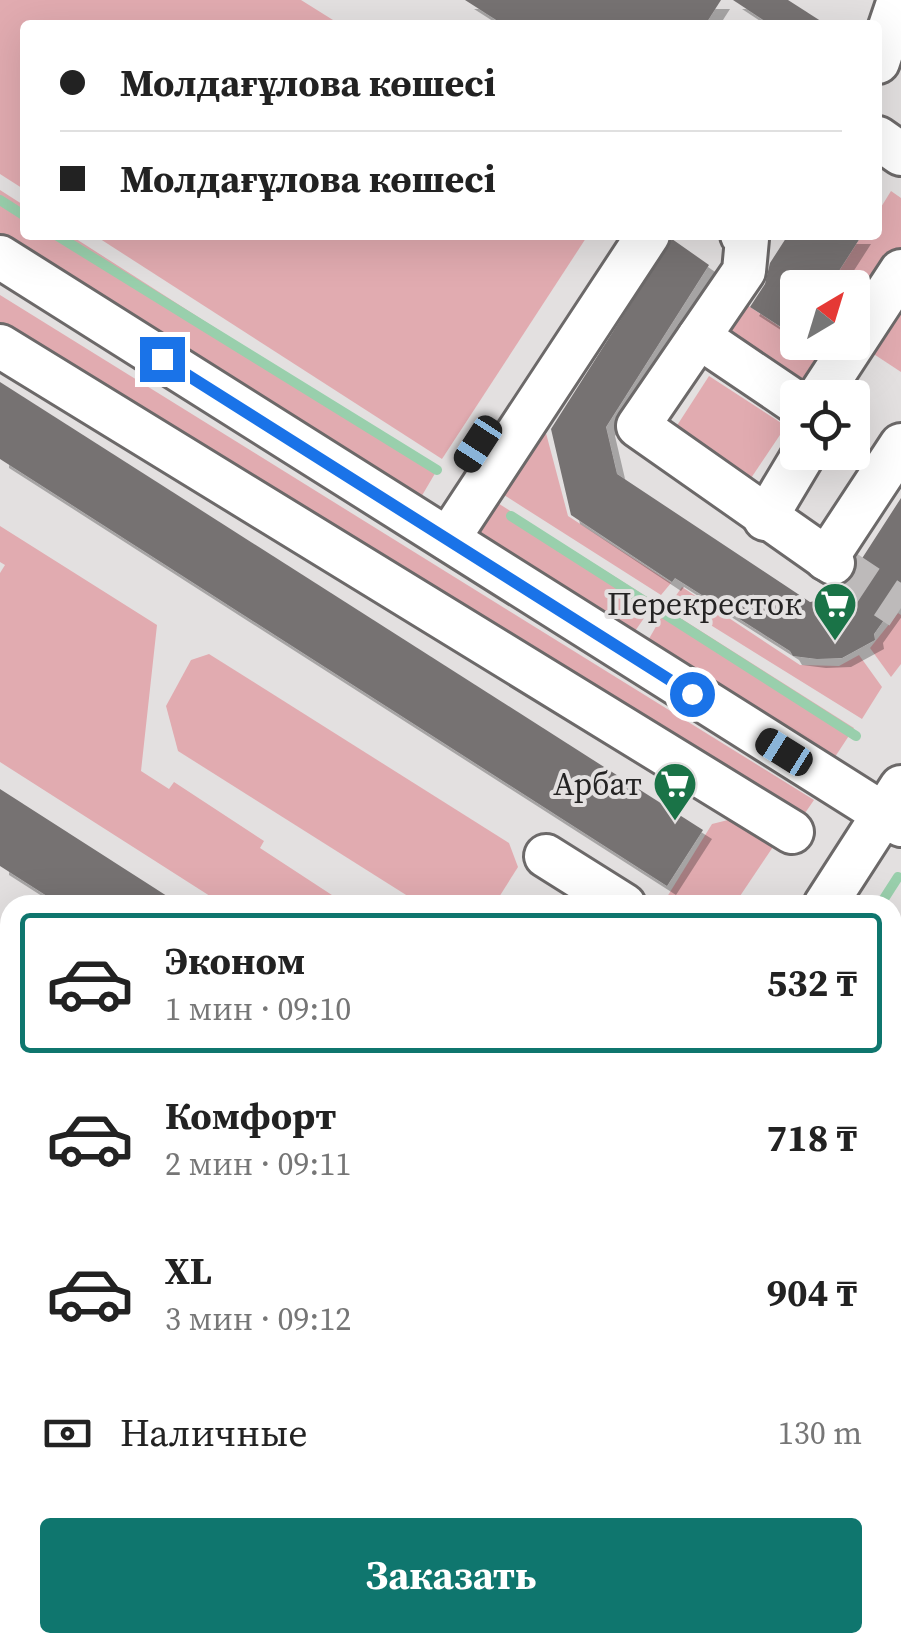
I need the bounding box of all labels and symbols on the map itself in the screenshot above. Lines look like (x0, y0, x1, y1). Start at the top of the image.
north arrow (780, 270, 870, 360)
route end (140, 337, 185, 382)
car (449, 411, 507, 477)
supermarket icon: Перекресток (812, 581, 858, 642)
place label: Перекресток (607, 582, 802, 626)
route start (670, 672, 715, 717)
car (751, 723, 817, 781)
supermarket icon: Арбат (652, 761, 698, 822)
place label: Арбат (553, 762, 642, 806)

